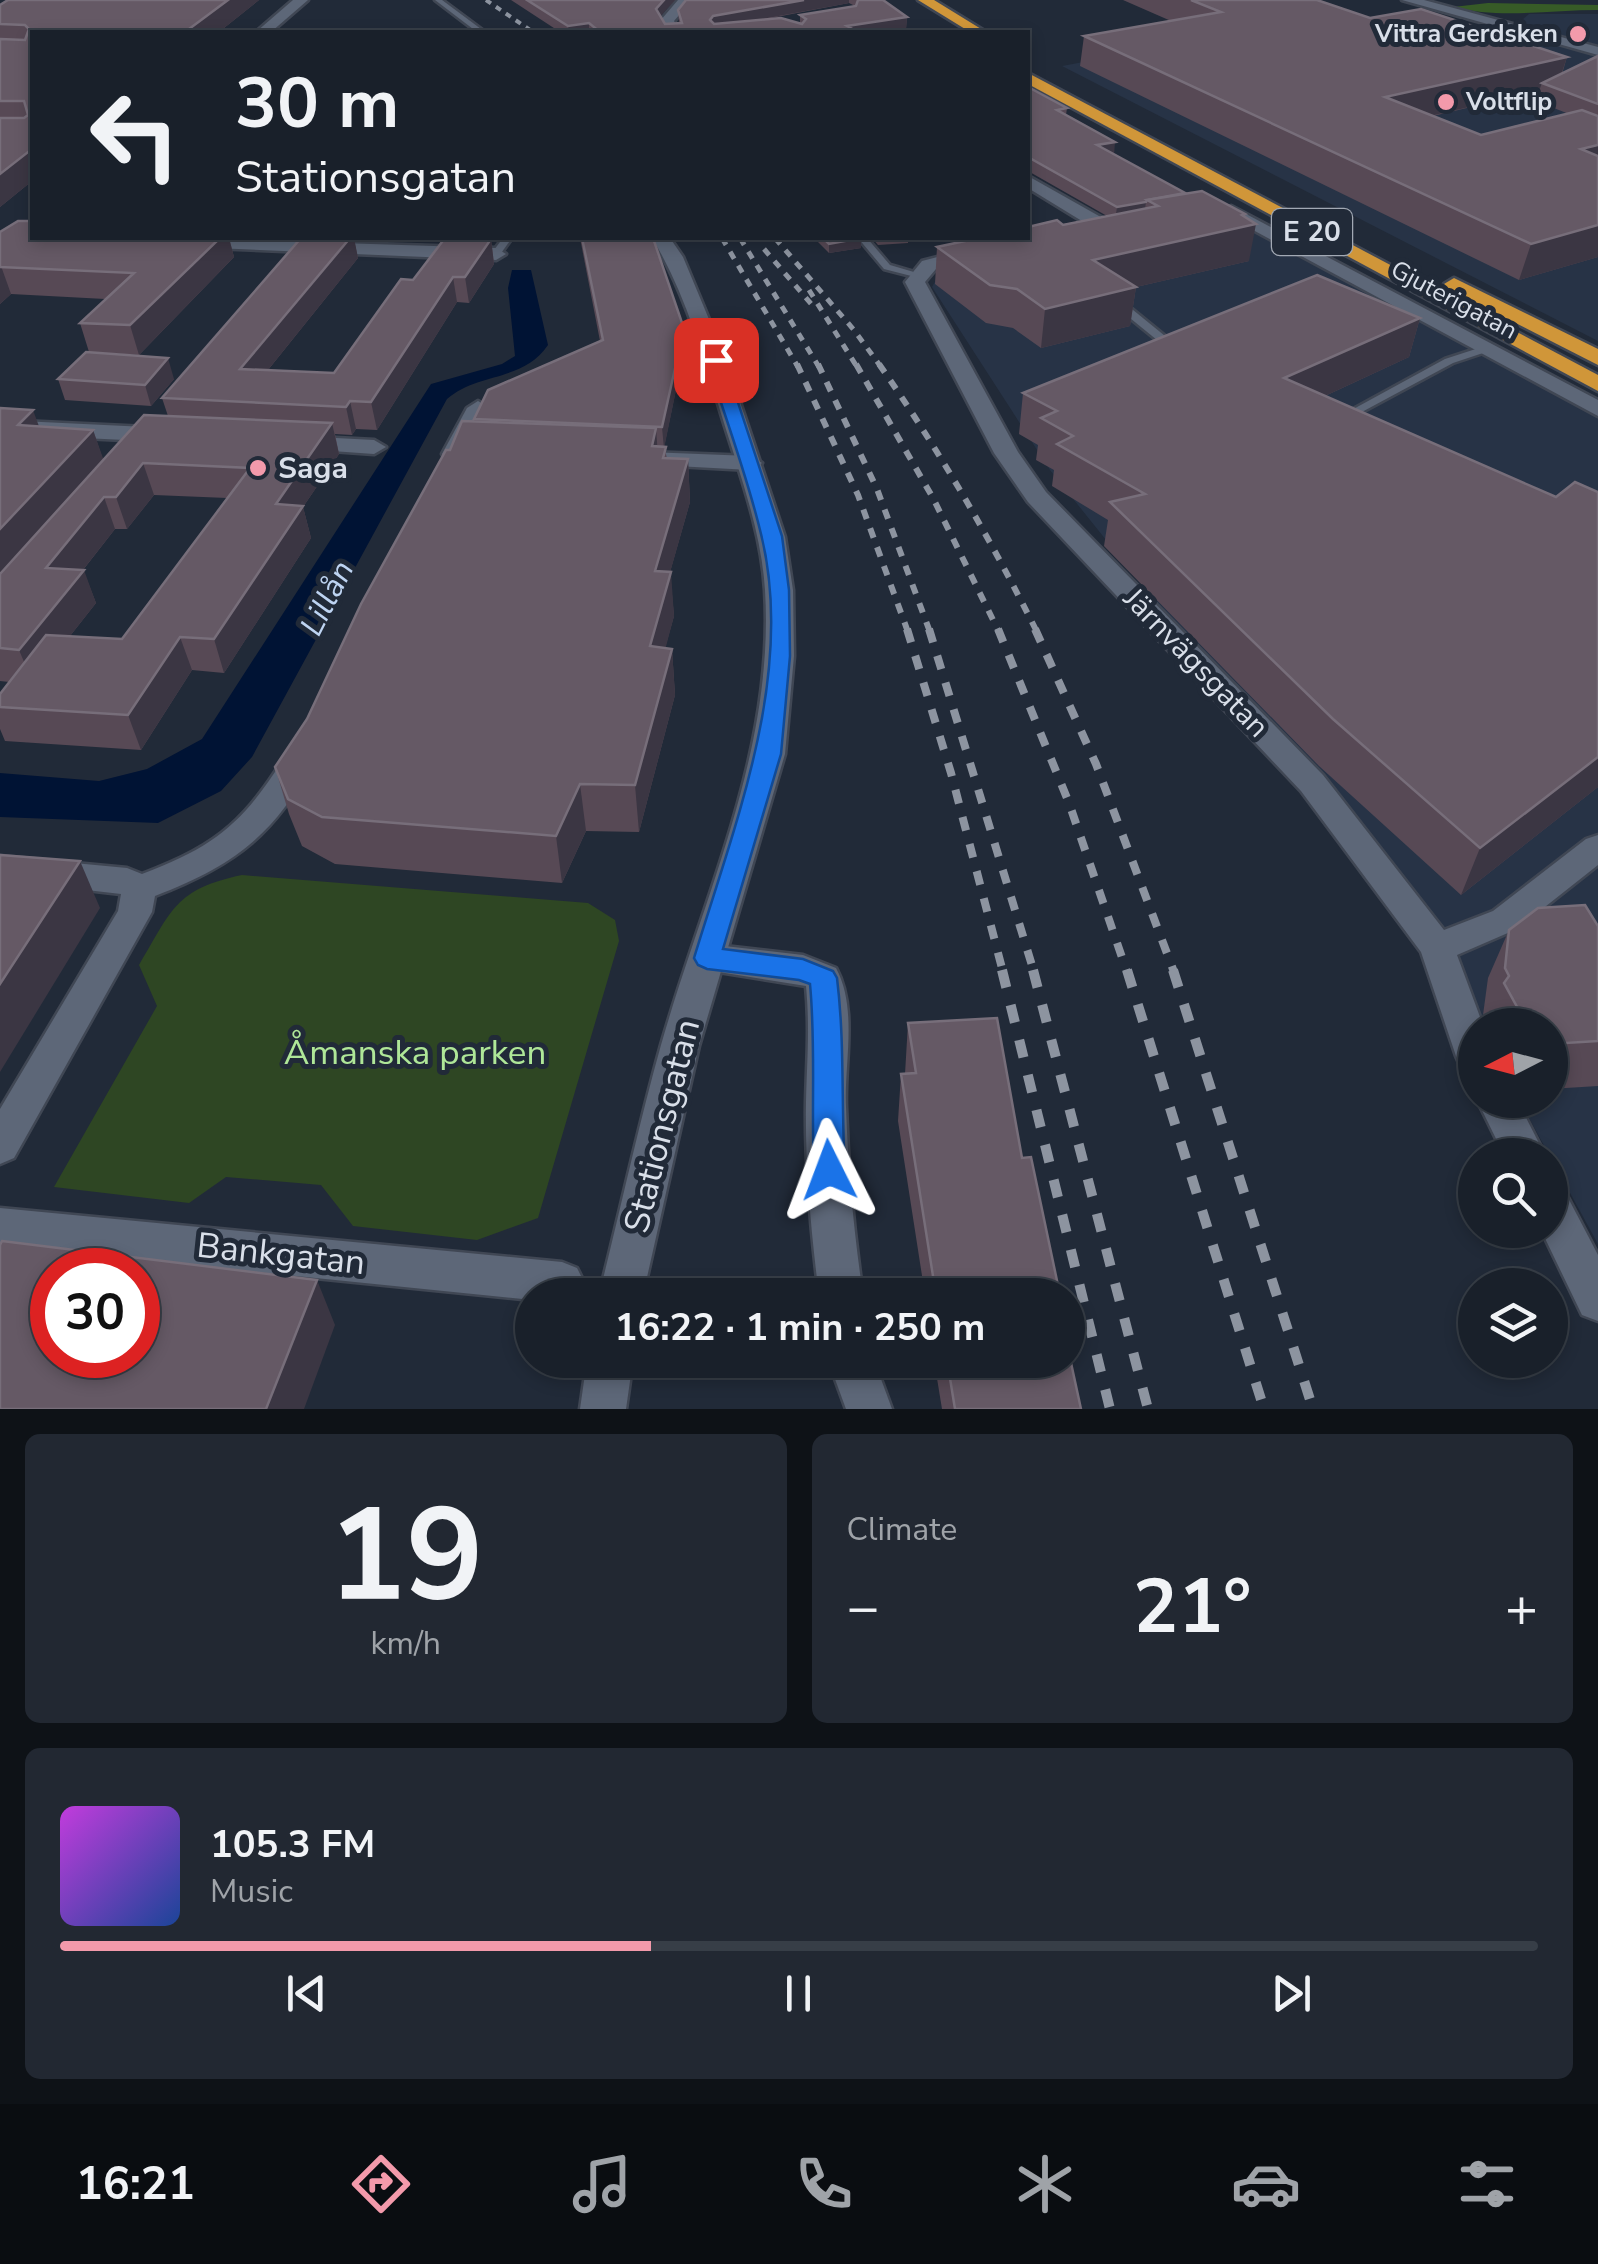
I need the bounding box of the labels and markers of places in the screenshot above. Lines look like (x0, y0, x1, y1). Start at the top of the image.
place label: Vittra Gerdsken (1374, 17, 1558, 51)
marker: Vittra Gerdsken (1567, 23, 1589, 45)
place label: Voltflip (1465, 85, 1552, 119)
marker: Voltflip (1435, 91, 1457, 113)
pin (674, 318, 759, 403)
place label: Saga (278, 448, 348, 489)
marker: Saga (247, 457, 269, 479)

